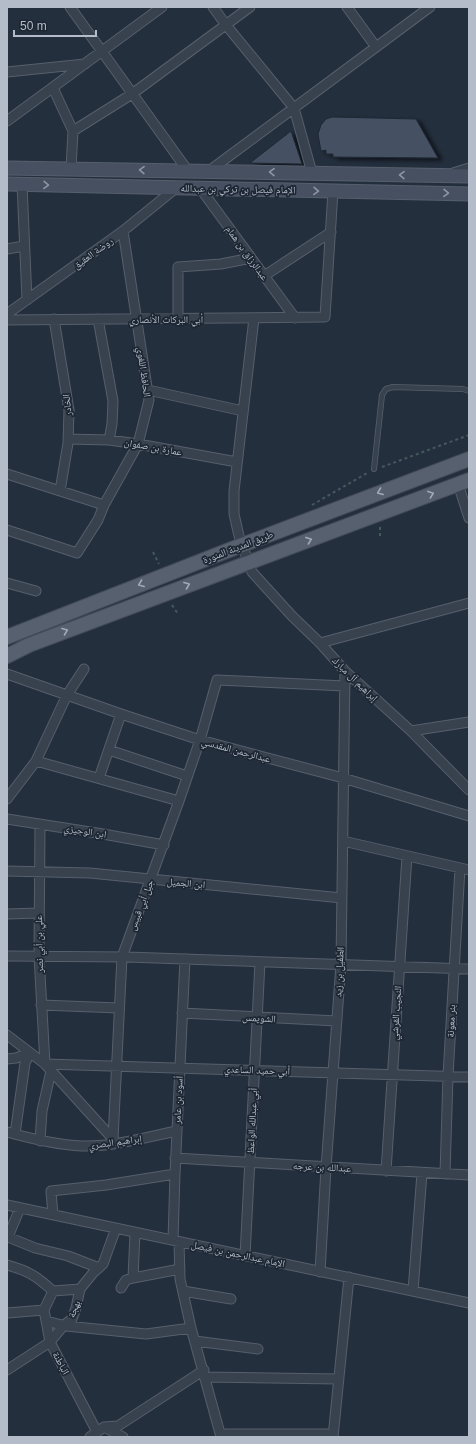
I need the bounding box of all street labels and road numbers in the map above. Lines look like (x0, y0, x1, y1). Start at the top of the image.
street label: الإمام فيصل بن تركي بن عبدالله (180, 182, 295, 198)
street label: عبدالرزاق بن همام (222, 224, 270, 284)
street label: روضة العقيق (71, 235, 116, 272)
street label: أبي البركات الأنصاري (129, 313, 203, 327)
street label: الحافظ اللغوي (133, 346, 153, 398)
street label: الخادر (60, 394, 74, 417)
street label: عمارة بن صفوان (123, 437, 183, 458)
street label: طريق المدينة المنورة (201, 528, 275, 566)
street label: إبراهيم آل مبارك (329, 655, 380, 705)
street label: عبدالرحمن المقدسي (200, 735, 272, 767)
street label: ابن الوجيزي (62, 822, 107, 842)
street label: ابن الجميل (166, 876, 206, 891)
street label: جبل أبي قبيس (125, 877, 158, 933)
street label: علي بن أبي نصر (32, 915, 48, 974)
street label: الطفيل بن زيد (332, 947, 347, 997)
street label: النجيب القرشي (389, 985, 406, 1041)
street label: بئر معونة (445, 1004, 458, 1038)
street label: الشويمس (242, 1012, 276, 1025)
street label: أبي حميد الساعدي (224, 1063, 290, 1079)
street label: أسود بن عامر (170, 1076, 186, 1125)
street label: أبي عبدالله الواعظ (244, 1088, 262, 1154)
street label: إبراهيم البصري (88, 1133, 143, 1154)
street label: عبدالله بن عرجه (293, 1160, 351, 1175)
street label: الإمام عبدالرحمن بن فيصل (190, 1239, 286, 1271)
street label: بهجة (66, 1298, 83, 1319)
street label: الباطنة (50, 1350, 71, 1376)

